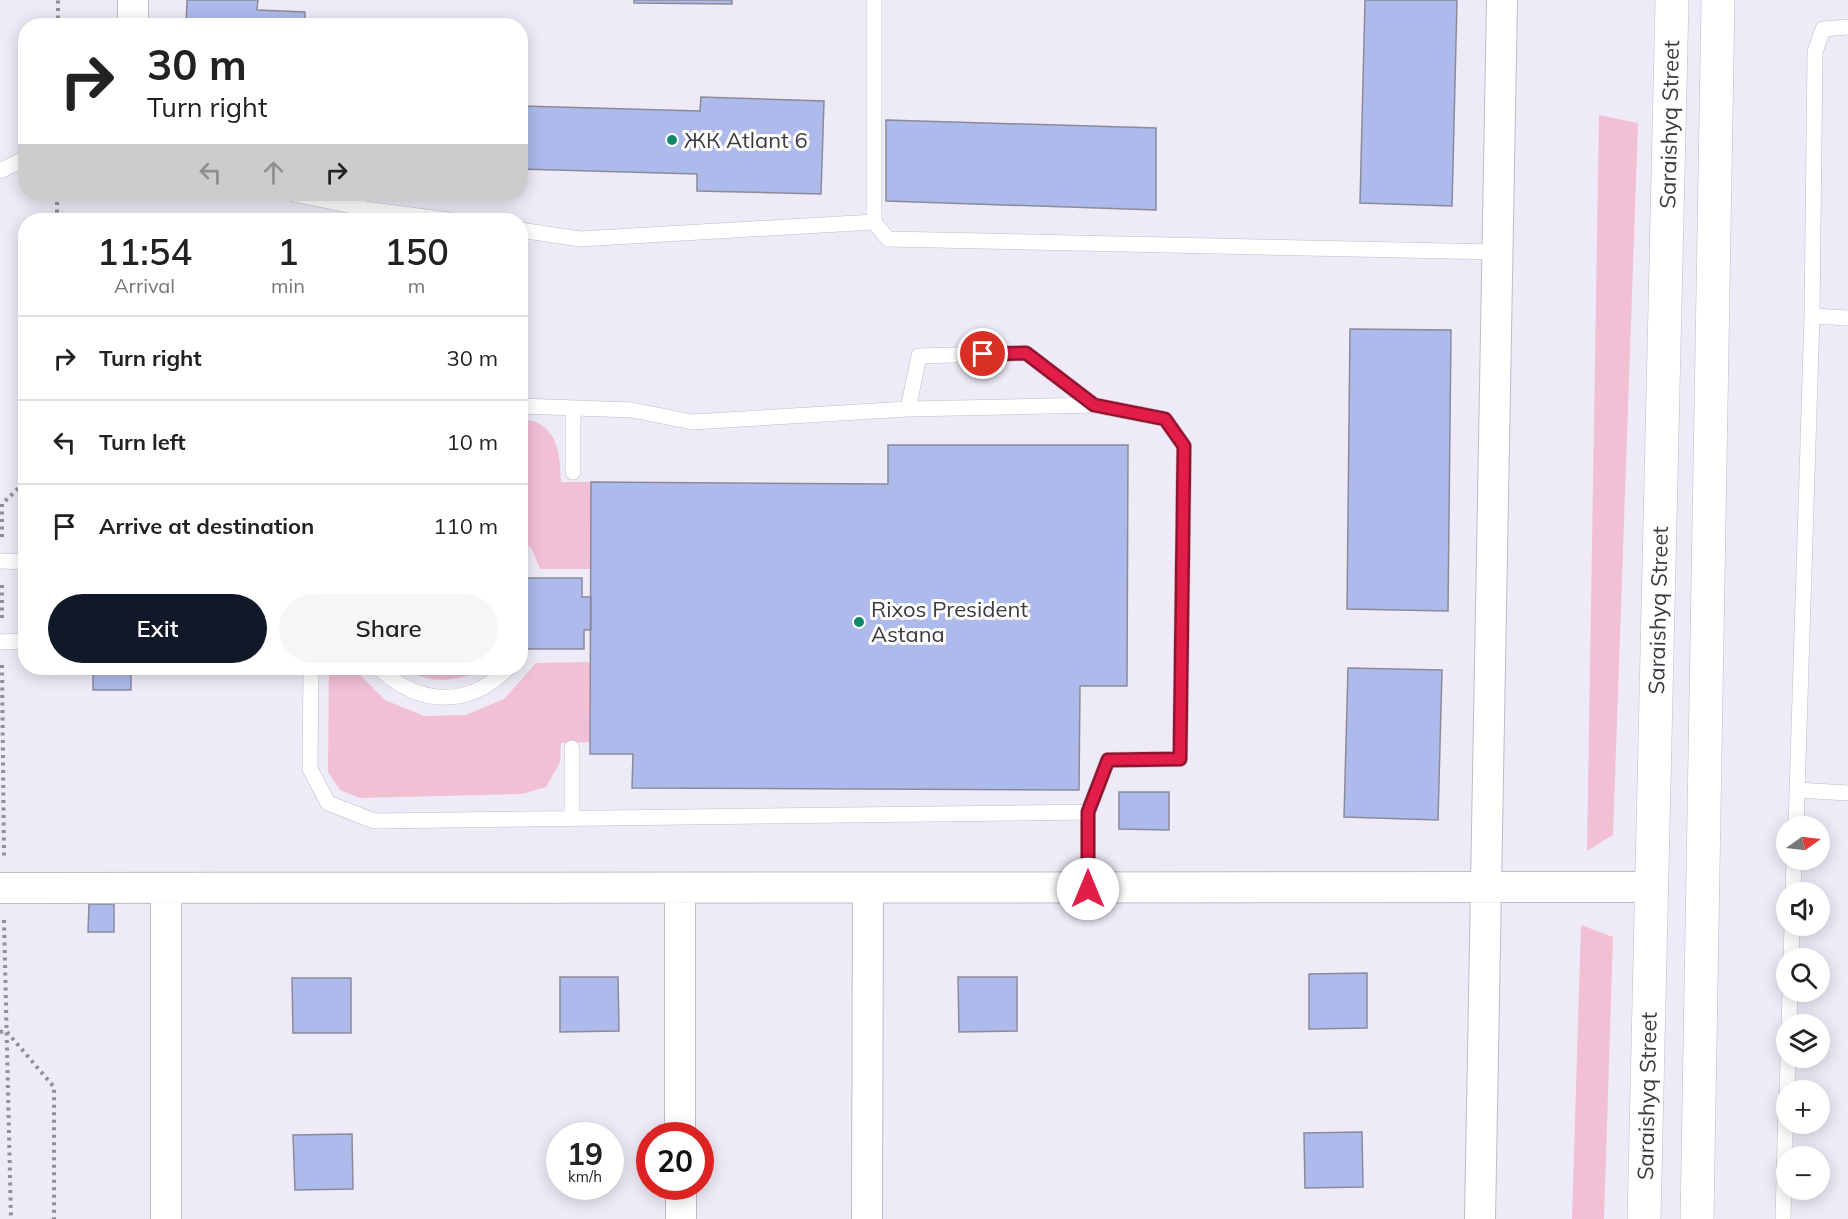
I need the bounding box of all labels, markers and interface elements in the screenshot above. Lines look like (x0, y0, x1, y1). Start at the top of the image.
text: 30 m (147, 38, 247, 91)
street label: Saraishyq Street (1653, 40, 1685, 209)
icon: right (48, 42, 126, 120)
text: Turn right (147, 90, 267, 124)
place label: ЖК Atlant 6 (684, 126, 808, 154)
marker: ЖК Atlant 6 (665, 133, 679, 147)
icon: left (194, 156, 227, 189)
icon: ahead (257, 156, 290, 189)
icon: right (320, 156, 353, 189)
text: 11:54 (97, 229, 192, 274)
text: 1 (277, 229, 299, 274)
text: 150 (384, 229, 449, 274)
text: Arrival (114, 273, 175, 298)
text: min (271, 273, 305, 298)
text: m (408, 273, 425, 298)
pin (957, 328, 1008, 379)
icon: arrive (966, 337, 999, 370)
icon: right (48, 342, 81, 375)
text: Turn right (99, 344, 202, 372)
text: 30 m (447, 344, 498, 372)
icon: left (48, 426, 81, 459)
text: Turn left (99, 428, 186, 456)
text: 10 m (447, 428, 498, 456)
icon: arrive (48, 510, 81, 543)
text: Arrive at destination (99, 512, 314, 540)
text: 110 m (433, 512, 498, 540)
street label: Saraishyq Street (1642, 525, 1674, 695)
button: Exit (48, 594, 267, 663)
button: Share (279, 594, 498, 663)
place label: Rixos President Astana (871, 595, 1028, 648)
marker: Rixos President Astana (852, 615, 866, 629)
north arrow (1776, 816, 1830, 870)
map controls (1776, 816, 1830, 1200)
position arrow (1056, 857, 1120, 921)
button: sound (1776, 882, 1830, 936)
button: search (1776, 948, 1830, 1002)
street label: Saraishyq Street (1631, 1011, 1663, 1181)
button: layers (1776, 1014, 1830, 1068)
button: + (1776, 1080, 1830, 1134)
speed limit sign: 20 (636, 1122, 714, 1200)
text: 19 (567, 1135, 603, 1173)
button: − (1776, 1146, 1830, 1200)
text: km/h (568, 1167, 602, 1186)

